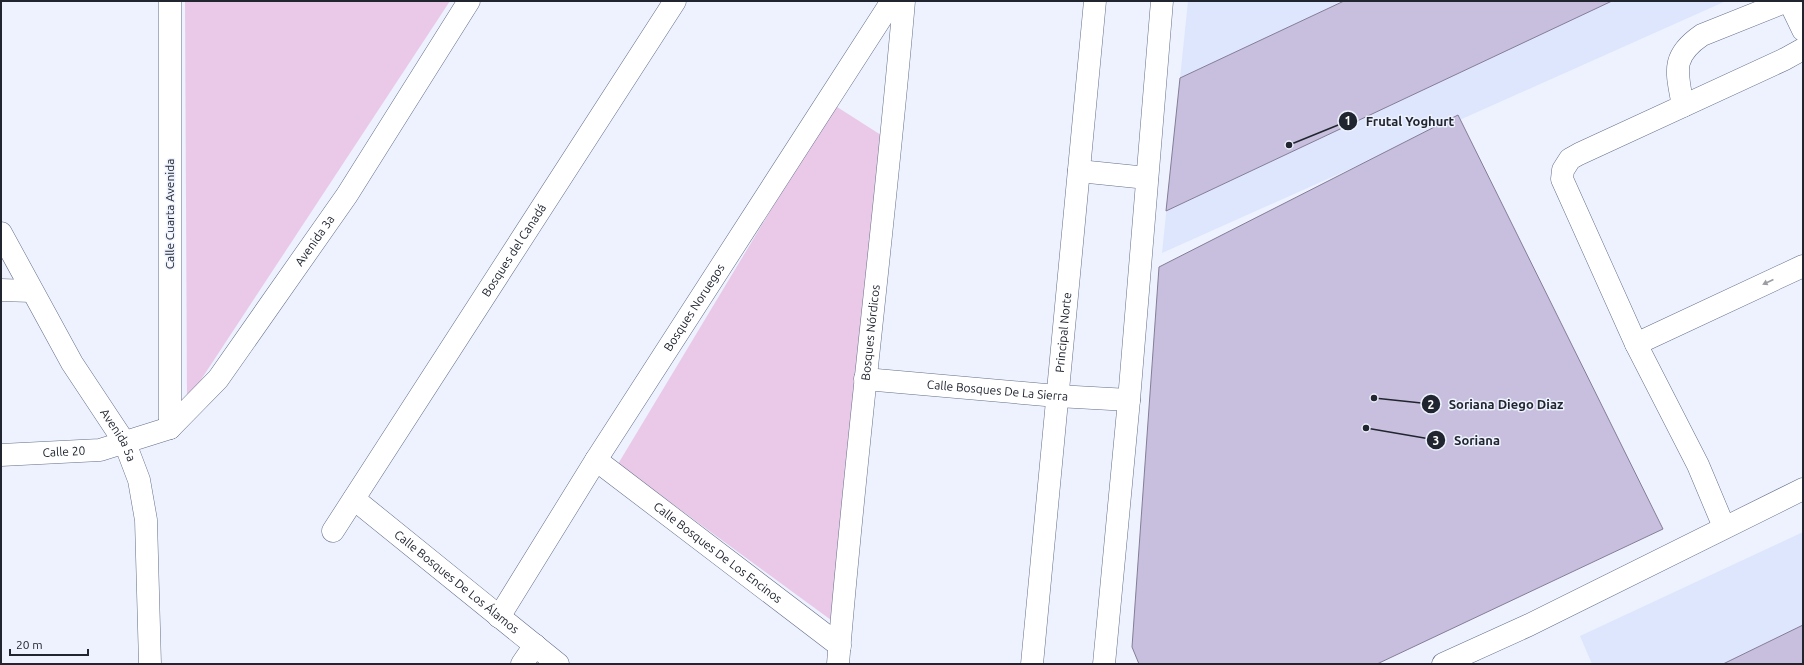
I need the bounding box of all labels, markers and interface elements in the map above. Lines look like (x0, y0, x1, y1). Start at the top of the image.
callout: Frutal Yoghurt (1338, 109, 1463, 134)
text: 1 (1345, 114, 1351, 127)
text: Frutal Yoghurt (1366, 114, 1455, 128)
street label: Calle Cuarta Avenida (163, 159, 176, 269)
street label: Bosques del Canadá (479, 201, 548, 299)
street label: Avenida 3a (292, 213, 337, 268)
street label: Bosques Noruegos (661, 261, 727, 353)
one-way arrow (1762, 279, 1773, 285)
street label: Bosques Nórdicos (859, 284, 882, 381)
street label: Principal Norte (1053, 292, 1073, 373)
street label: Calle Bosques De La Sierra (926, 378, 1068, 403)
callout: Soriana Diego Diaz (1421, 392, 1571, 417)
text: Soriana Diego Diaz (1449, 397, 1563, 411)
text: 2 (1428, 398, 1435, 411)
street label: Avenida 5a (98, 406, 138, 463)
callout: Soriana (1426, 428, 1508, 453)
text: Soriana (1454, 433, 1500, 447)
text: 3 (1433, 434, 1439, 447)
street label: Calle 20 (42, 444, 86, 459)
street label: Calle Bosques De Los Encinos (651, 499, 785, 605)
street label: Calle Bosques De Los Álamos (392, 527, 522, 636)
scale bar (10, 631, 88, 657)
text: 20 m (16, 638, 43, 651)

